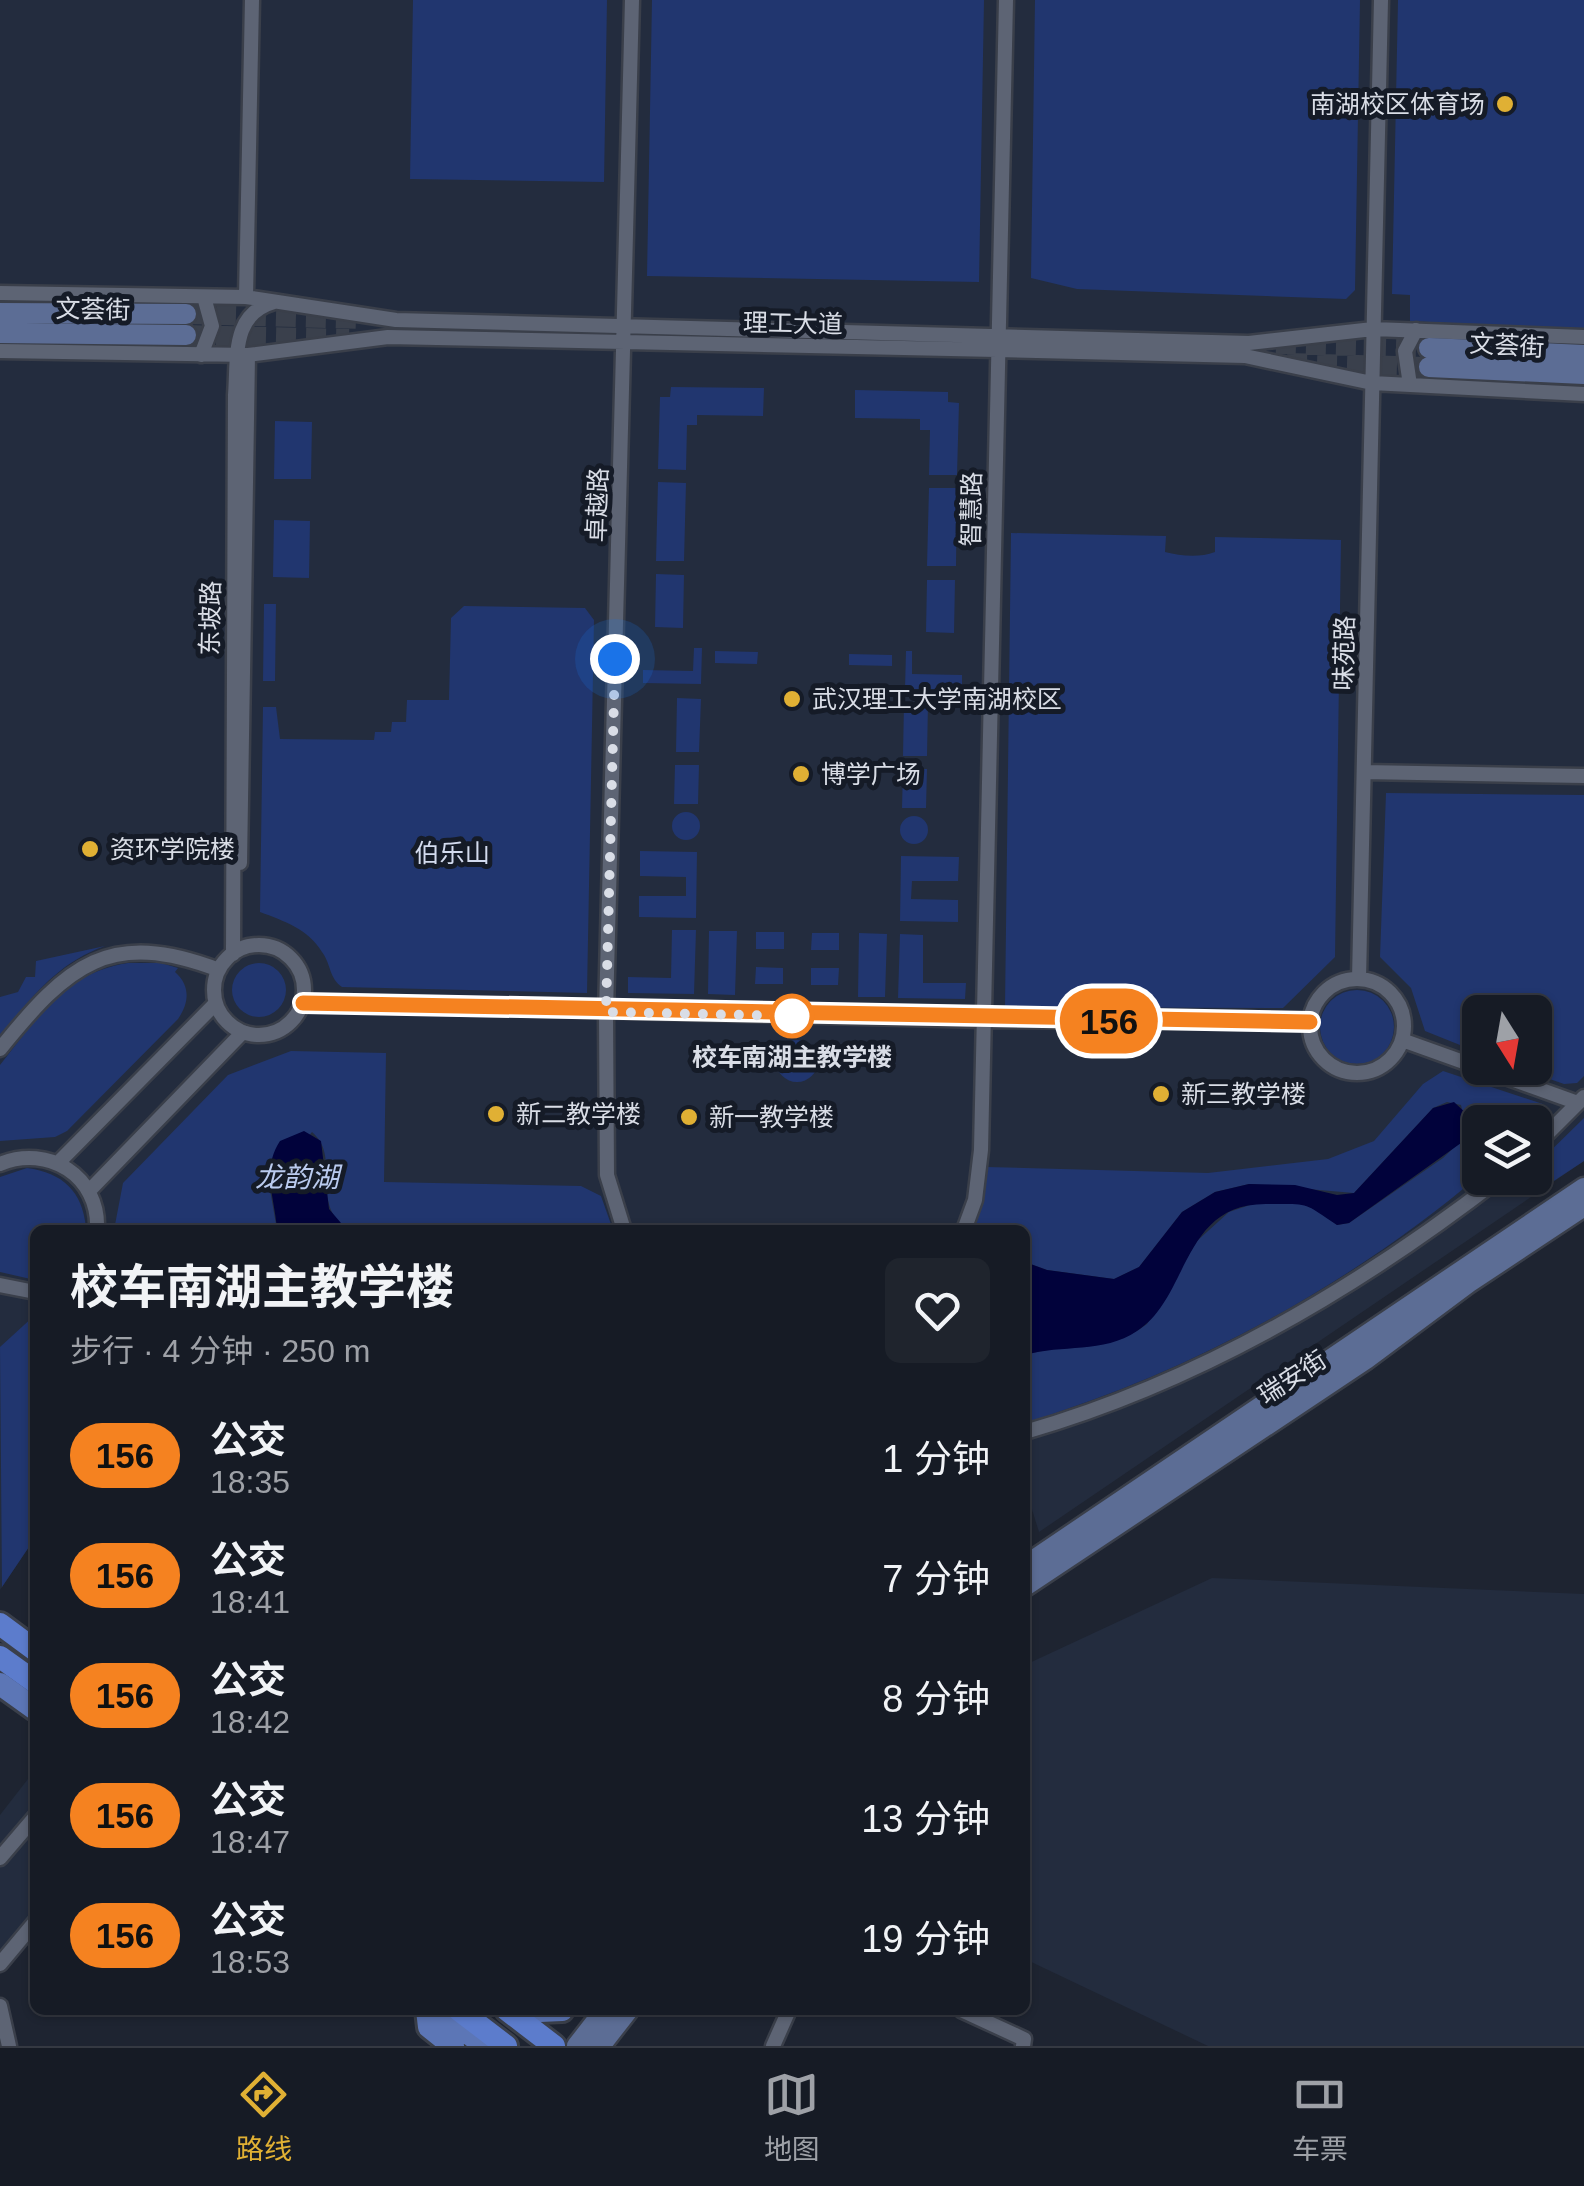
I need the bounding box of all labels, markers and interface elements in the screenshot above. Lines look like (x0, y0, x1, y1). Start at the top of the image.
place label: 南湖校区体育场 (1310, 90, 1485, 118)
marker: 南湖校区体育场 (1494, 93, 1516, 115)
street label: 文荟街 (55, 294, 131, 324)
street label: 理工大道 (743, 308, 843, 338)
street label: 文荟街 (1469, 329, 1545, 361)
street label: 卓越路 (582, 467, 612, 543)
street label: 智慧路 (956, 471, 986, 547)
street label: 东坡路 (195, 580, 225, 656)
street label: 味苑路 (1329, 615, 1359, 691)
your location (590, 634, 640, 684)
place label: 武汉理工大学南湖校区 (812, 685, 1062, 713)
marker: 武汉理工大学南湖校区 (781, 688, 803, 710)
place label: 博学广场 (821, 760, 921, 788)
marker: 博学广场 (790, 763, 812, 785)
place label: 资环学院楼 (110, 835, 235, 863)
marker: 资环学院楼 (79, 838, 101, 860)
park label: 伯乐山 (414, 839, 490, 867)
line badge: 156 (1052, 988, 1166, 1054)
marker: 校车南湖主教学楼 (771, 995, 813, 1037)
north arrow (1462, 995, 1552, 1085)
map controls (1462, 995, 1552, 1195)
text: 156 (1080, 1002, 1138, 1041)
place label: 校车南湖主教学楼 (692, 1043, 892, 1071)
place label: 新三教学楼 (1181, 1080, 1306, 1108)
marker: 新三教学楼 (1150, 1083, 1172, 1105)
place label: 新二教学楼 (516, 1100, 641, 1128)
marker: 新二教学楼 (485, 1103, 507, 1125)
place label: 新一教学楼 (709, 1103, 834, 1131)
button: layers (1462, 1105, 1552, 1195)
marker: 新一教学楼 (678, 1106, 700, 1128)
water label: 龙韵湖 (255, 1162, 343, 1193)
button: heart (885, 1258, 990, 1363)
text: 校车南湖主教学楼 (70, 1261, 454, 1314)
text: 步行 · 4 分钟 · 250 m (70, 1333, 371, 1369)
street label: 瑞安街 (1253, 1345, 1331, 1409)
text: 公交 (210, 1419, 286, 1461)
text: 156 (96, 1436, 154, 1475)
text: 1 分钟 (882, 1438, 990, 1480)
text: 18:35 (210, 1464, 290, 1500)
text: 公交 (210, 1539, 286, 1581)
text: 156 (96, 1556, 154, 1595)
text: 7 分钟 (882, 1558, 990, 1600)
text: 18:41 (210, 1584, 290, 1620)
text: 公交 (210, 1659, 286, 1701)
text: 156 (96, 1676, 154, 1715)
text: 8 分钟 (882, 1678, 990, 1720)
text: 18:42 (210, 1704, 290, 1740)
text: 公交 (210, 1779, 286, 1821)
text: 156 (96, 1796, 154, 1835)
text: 13 分钟 (861, 1798, 990, 1840)
text: 18:47 (210, 1824, 290, 1860)
text: 公交 (210, 1899, 286, 1941)
text: 156 (96, 1916, 154, 1955)
text: 19 分钟 (861, 1918, 990, 1960)
text: 18:53 (210, 1944, 290, 1980)
tab: 路线 (236, 2067, 292, 2167)
tab: 地图 (764, 2067, 820, 2167)
tab: 车票 (1292, 2067, 1348, 2167)

